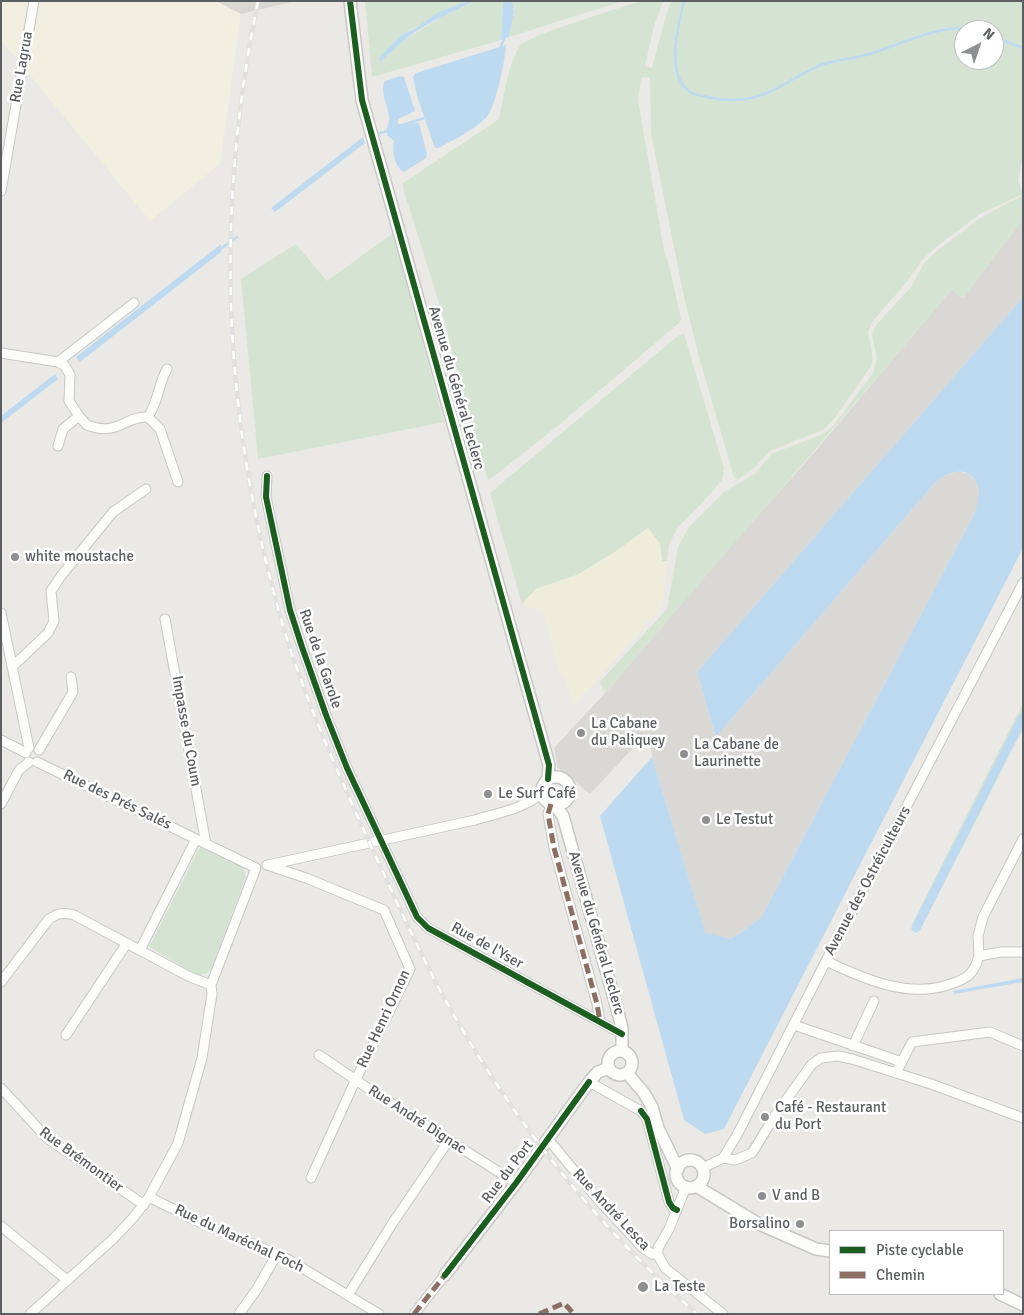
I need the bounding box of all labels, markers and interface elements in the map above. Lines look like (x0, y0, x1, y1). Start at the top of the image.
north arrow (954, 20, 1004, 70)
text: N (979, 24, 998, 44)
street label: Rue Lagrua (7, 30, 37, 104)
street label: Avenue du Général Leclerc (424, 304, 488, 472)
place label: white moustache (25, 548, 134, 566)
marker: white moustache (9, 551, 21, 563)
street label: Rue de la Garole (295, 607, 345, 711)
street label: Impasse du Coum (167, 674, 205, 788)
place label: La Cabane du Paliquey (591, 715, 665, 750)
marker: La Cabane du Paliquey (575, 727, 587, 739)
place label: La Cabane de Laurinette (694, 736, 779, 771)
marker: La Cabane de Laurinette (678, 748, 690, 760)
street label: Rue des Prés Salés (60, 766, 174, 834)
place label: Le Surf Café (498, 785, 576, 803)
marker: Le Surf Café (482, 788, 494, 800)
street label: Avenue des Ostréiculteurs (821, 803, 915, 959)
place label: Le Testut (716, 811, 773, 829)
marker: Le Testut (700, 814, 712, 826)
street label: Avenue du Général Leclerc (564, 849, 628, 1017)
street label: Rue de l'Yser (448, 919, 526, 973)
street label: Rue Henri Ornon (353, 967, 415, 1071)
street label: Rue André Dignac (365, 1082, 469, 1158)
place label: Café - Restaurant du Port (775, 1099, 886, 1134)
marker: Café - Restaurant du Port (759, 1111, 771, 1123)
street label: Rue Brémontier (35, 1123, 127, 1197)
street label: Rue du Port (479, 1137, 537, 1207)
street label: Rue André Lesca (569, 1165, 653, 1255)
place label: V and B (772, 1187, 820, 1205)
marker: V and B (756, 1190, 768, 1202)
street label: Rue du Maréchal Foch (172, 1201, 306, 1277)
place label: Borsalino (729, 1215, 790, 1233)
marker: Borsalino (794, 1218, 806, 1230)
legend (829, 1230, 1004, 1295)
text: Piste cyclable (876, 1241, 964, 1259)
text: Chemin (876, 1266, 925, 1284)
place label: La Teste (654, 1278, 705, 1296)
marker: La Teste (636, 1280, 650, 1294)

